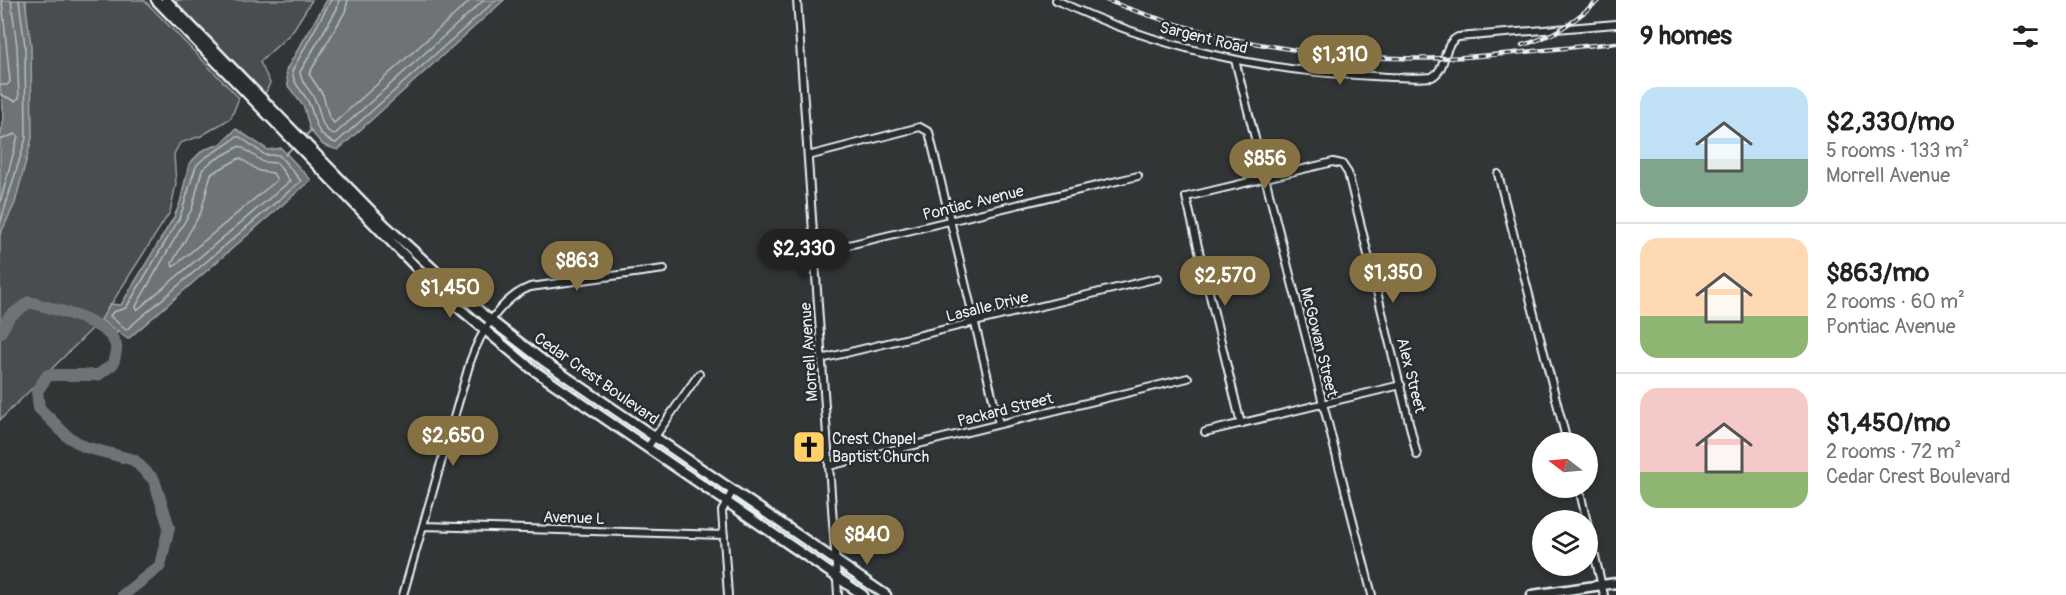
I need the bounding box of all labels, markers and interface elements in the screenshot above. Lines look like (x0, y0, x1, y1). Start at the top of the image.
street label: Sargent Road (1158, 17, 1250, 59)
text: 9 homes (1640, 20, 1732, 52)
icon: filters (2009, 20, 2042, 53)
pin: $1,310 (1291, 35, 1389, 86)
text: $1,310 (1312, 42, 1368, 67)
text: $2,330/mo (1826, 106, 1954, 138)
icon: home (1688, 111, 1760, 183)
text: 5 rooms · 133 m² (1826, 138, 1969, 163)
pin: $856 (1229, 139, 1301, 190)
text: $856 (1243, 146, 1287, 171)
text: Morrell Avenue (1826, 163, 1950, 188)
street label: Pontiac Avenue (921, 181, 1026, 225)
pin: $2,330 (755, 229, 853, 280)
text: $2,330 (772, 236, 836, 261)
pin: $863 (541, 241, 613, 292)
text: $863 (555, 248, 599, 273)
pin: $1,350 (1344, 253, 1442, 304)
pin: $2,570 (1176, 256, 1274, 307)
text: $863/mo (1826, 257, 1929, 289)
text: $1,350 (1363, 260, 1423, 285)
icon: home (1688, 262, 1760, 334)
text: $2,570 (1194, 263, 1256, 288)
pin: $1,450 (401, 268, 499, 319)
text: $1,450 (420, 275, 480, 300)
street label: McGowan Street (1296, 285, 1342, 400)
street label: Lasalle Drive (944, 287, 1031, 327)
text: 2 rooms · 60 m² (1826, 289, 1965, 314)
street label: Morrell Avenue (796, 302, 822, 402)
text: Pontiac Avenue (1826, 314, 1956, 339)
street label: Cedar Crest Boulevard (530, 328, 663, 429)
street label: Alex Street (1392, 335, 1430, 416)
street label: Packard Street (955, 388, 1056, 432)
text: $1,450/mo (1826, 407, 1950, 439)
icon: home (1688, 412, 1760, 484)
pin: $2,650 (404, 416, 502, 467)
text: $2,650 (421, 423, 485, 448)
church icon: Crest Chapel Baptist Church (791, 429, 827, 465)
place label: Crest Chapel Baptist Church (832, 429, 929, 467)
north arrow (1532, 432, 1598, 498)
map controls (1532, 432, 1598, 576)
text: 2 rooms · 72 m² (1826, 439, 1961, 464)
text: Cedar Crest Boulevard (1826, 464, 2011, 489)
street label: Avenue L (543, 507, 605, 529)
button: layers (1532, 510, 1598, 576)
pin: $840 (831, 515, 903, 566)
text: $840 (844, 522, 890, 547)

